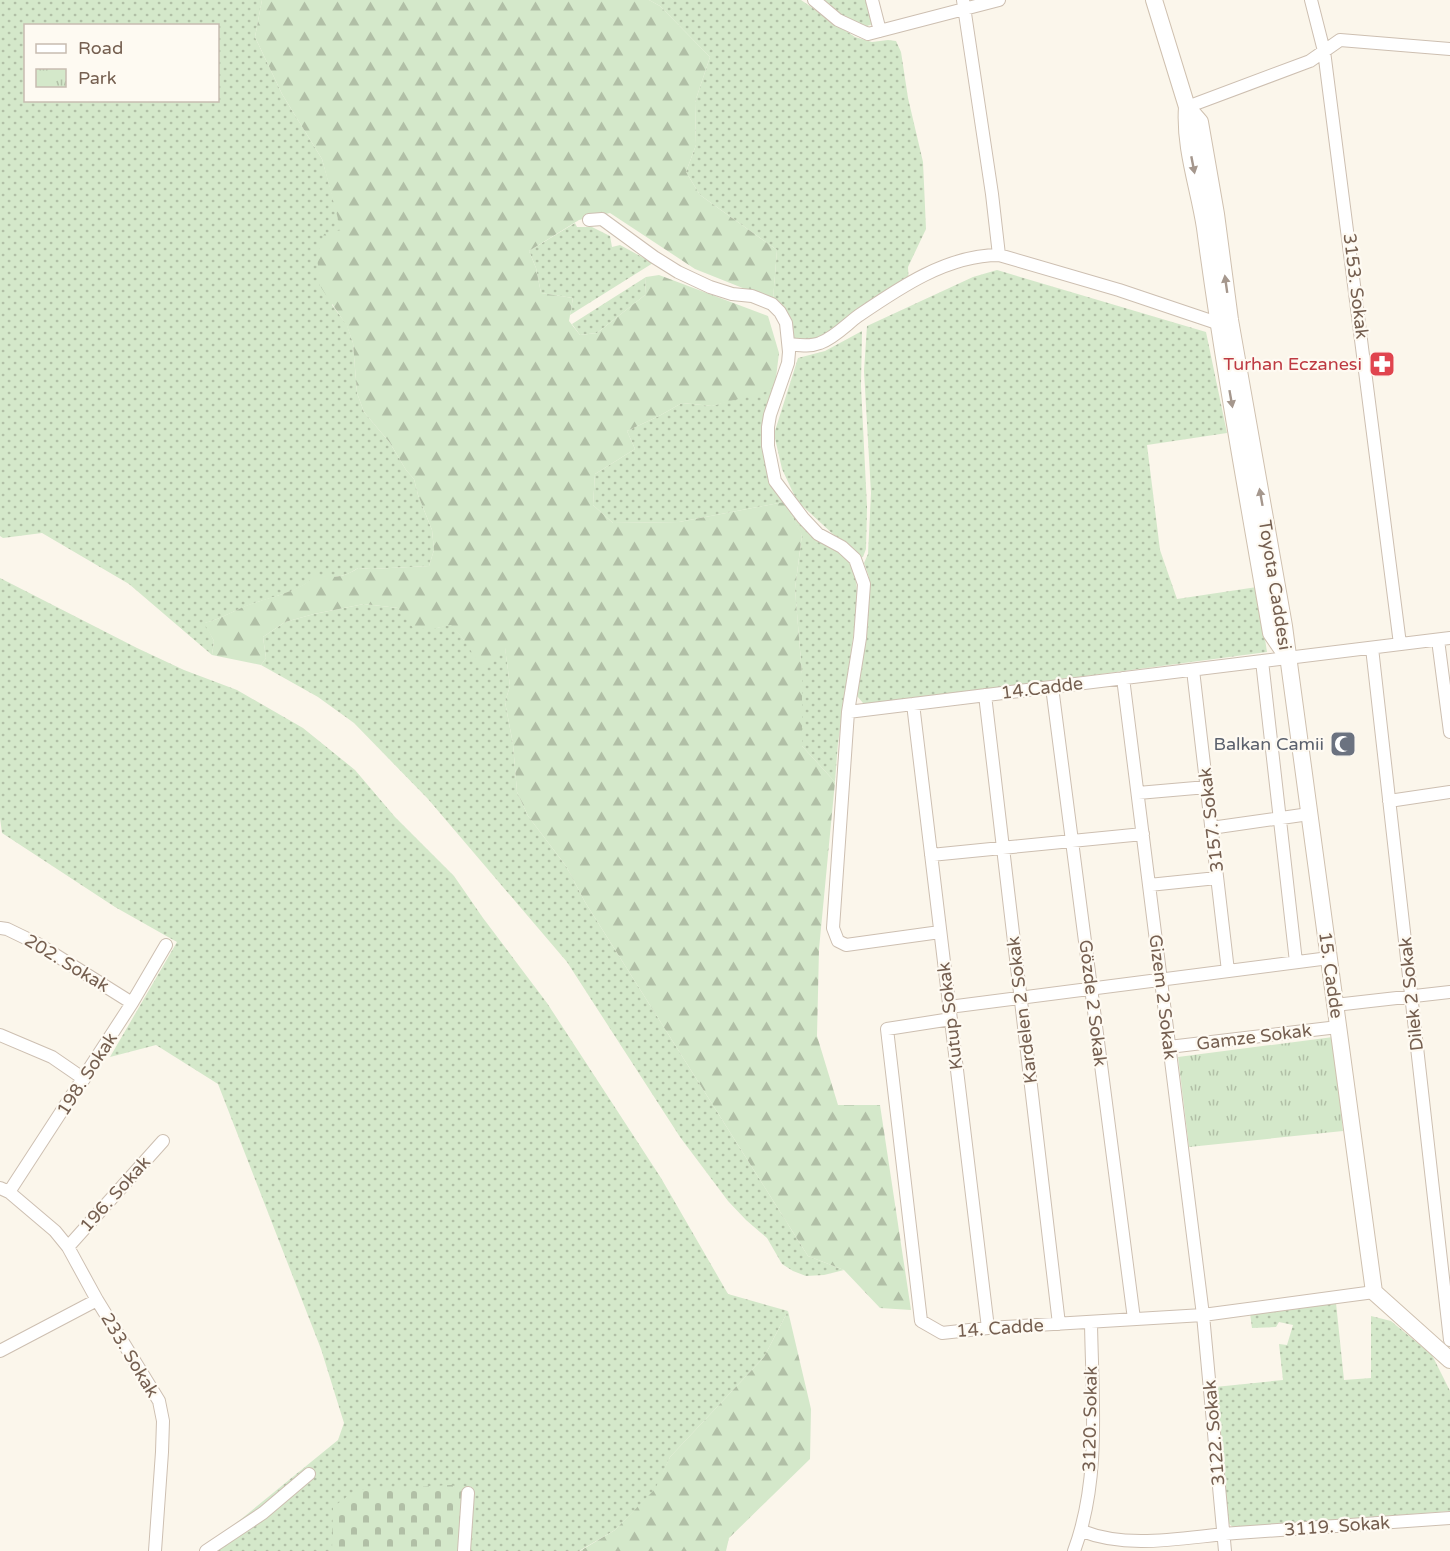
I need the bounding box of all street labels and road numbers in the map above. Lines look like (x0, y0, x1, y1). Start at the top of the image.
street label: 3153. Sokak (1339, 232, 1373, 340)
street label: Toyota Caddesi (1254, 518, 1296, 652)
street label: 14.Cadde (1000, 672, 1084, 704)
street label: 3157. Sokak (1194, 766, 1228, 874)
street label: 202. Sokak (21, 929, 113, 997)
street label: 15. Cadde (1314, 930, 1348, 1020)
street label: Gizem 2 Sokak (1144, 933, 1182, 1061)
street label: Kardelen 2 Sokak (1002, 935, 1042, 1085)
street label: Dilek 2 Sokak (1394, 936, 1428, 1052)
street label: Gözde 2 Sokak (1074, 938, 1112, 1068)
street label: Kutup Sokak (932, 961, 968, 1071)
street label: Gamze Sokak (1195, 1019, 1313, 1055)
street label: 198. Sokak (52, 1028, 122, 1120)
street label: 196. Sokak (75, 1151, 155, 1237)
street label: 233. Sokak (96, 1309, 164, 1401)
street label: 14. Cadde (956, 1314, 1044, 1342)
street label: 3120. Sokak (1078, 1366, 1102, 1472)
street label: 3122. Sokak (1198, 1379, 1230, 1487)
street label: 3119. Sokak (1283, 1511, 1391, 1541)

